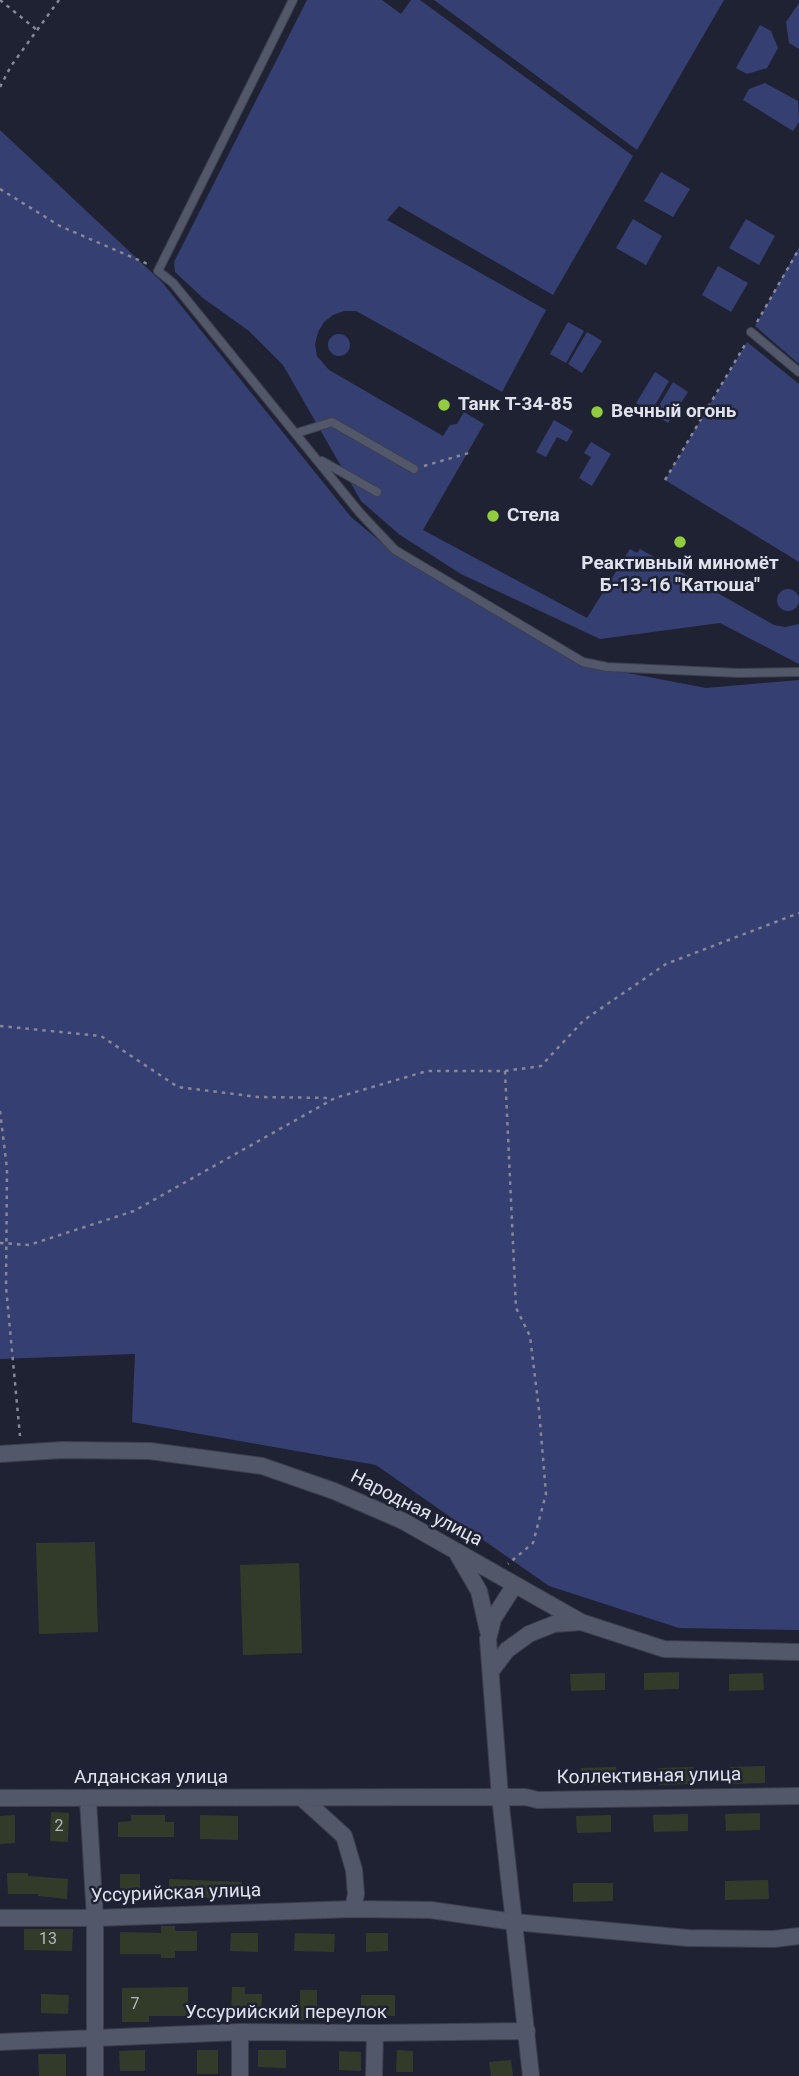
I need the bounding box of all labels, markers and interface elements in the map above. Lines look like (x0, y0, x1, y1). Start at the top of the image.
place label: Танк Т-34-85 (458, 394, 573, 416)
marker: Танк Т-34-85 (436, 397, 452, 413)
place label: Вечный огонь (611, 401, 736, 423)
marker: Вечный огонь (589, 404, 605, 420)
place label: Стела (507, 505, 560, 527)
marker: Стела (485, 508, 501, 524)
marker: Реактивный миномёт Б-13-16 "Катюша" (672, 534, 688, 550)
place label: Реактивный миномёт Б-13-16 "Катюша" (581, 553, 779, 597)
street label: Народная улица (346, 1466, 486, 1552)
street label: Коллективная улица (557, 1764, 741, 1790)
street label: Алданская улица (74, 1767, 228, 1789)
house number: 2 (55, 1817, 63, 1837)
street label: Уссурийская улица (90, 1880, 262, 1908)
house number: 13 (39, 1930, 57, 1950)
house number: 7 (131, 1995, 139, 2015)
street label: Уссурийский переулок (185, 2002, 387, 2024)

